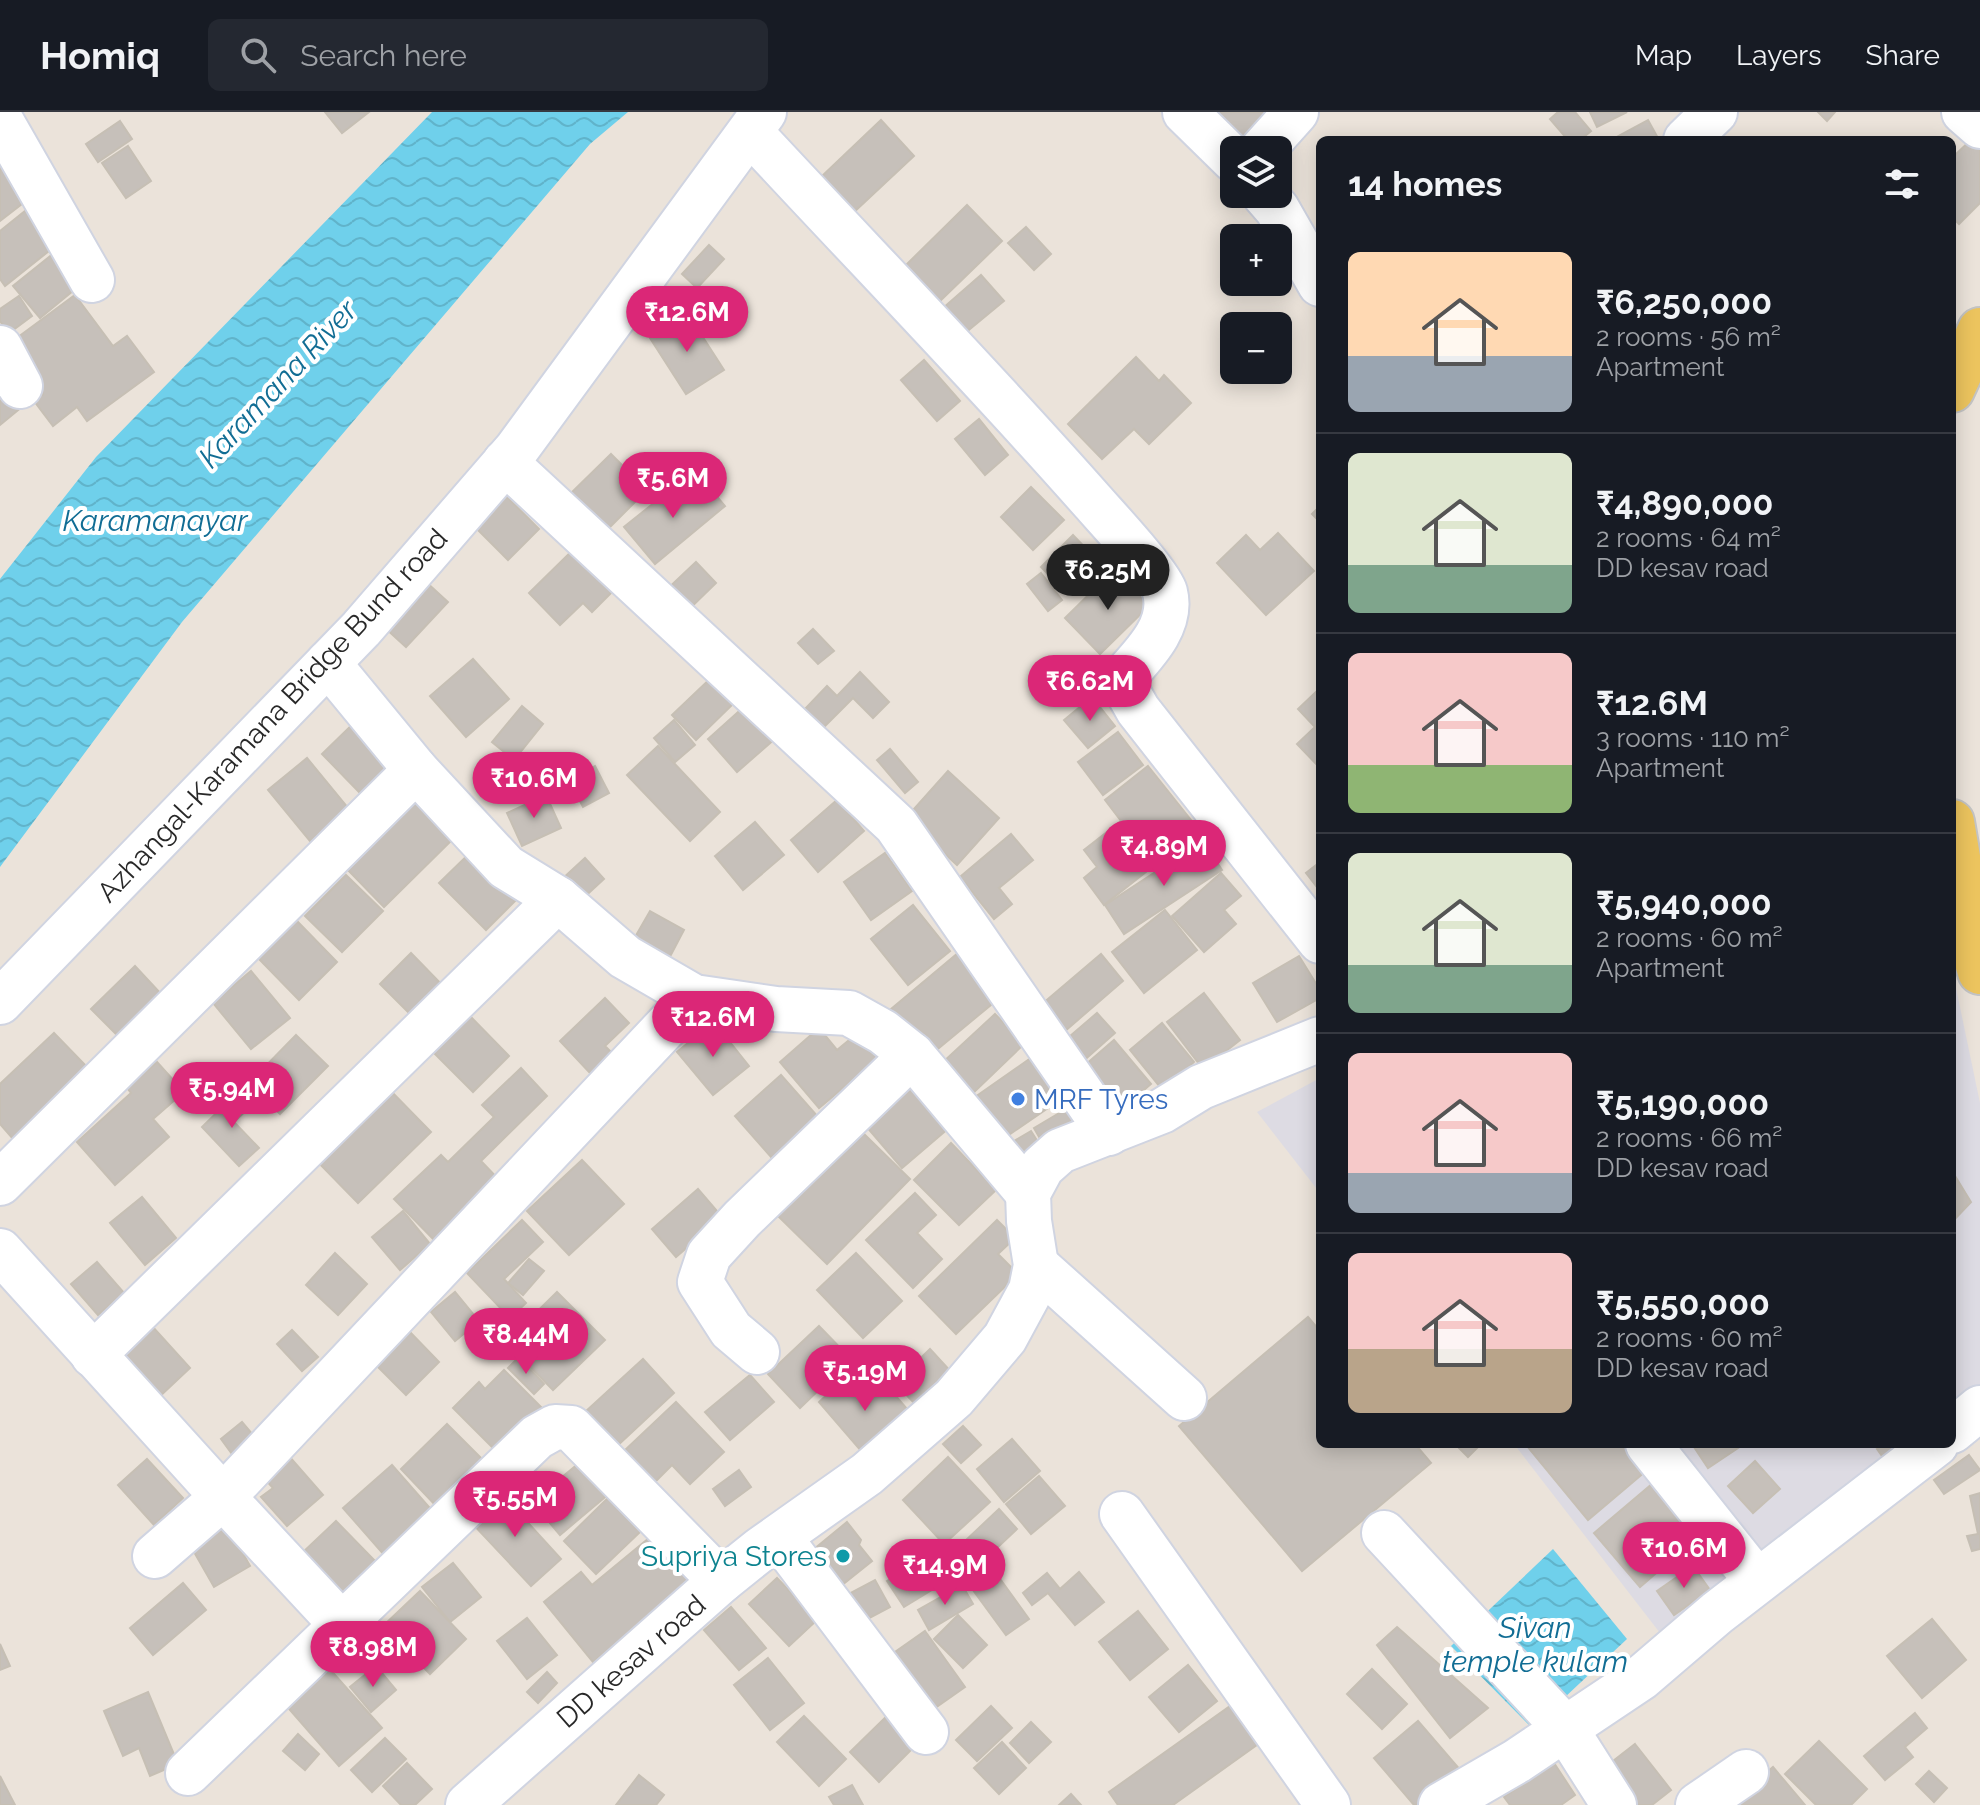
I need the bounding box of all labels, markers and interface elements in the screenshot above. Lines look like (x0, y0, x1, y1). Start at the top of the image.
search box (208, 19, 768, 91)
text: Homiq (40, 33, 160, 78)
icon: search (236, 33, 280, 77)
text: Search here (300, 38, 467, 73)
text: Map (1635, 39, 1692, 72)
text: Layers (1736, 39, 1822, 72)
text: Share (1866, 39, 1940, 72)
map controls (1220, 136, 1292, 384)
button: layers (1220, 136, 1292, 208)
icon: filters (1880, 162, 1924, 206)
text: 14 homes (1348, 164, 1502, 204)
button: + (1220, 224, 1292, 296)
text: ₹6,250,000 (1596, 282, 1772, 322)
icon: home (1412, 284, 1508, 380)
pin: ₹12.6M (622, 286, 752, 354)
water label: Karamana River (191, 292, 365, 474)
text: ₹12.6M (644, 297, 730, 327)
button: − (1220, 312, 1292, 384)
text: 2 rooms · 56 m² (1596, 322, 1781, 352)
text: Apartment (1596, 352, 1725, 382)
pin: ₹5.6M (617, 452, 729, 520)
text: ₹5.6M (637, 463, 709, 493)
text: ₹4,890,000 (1596, 483, 1773, 523)
icon: home (1412, 485, 1508, 581)
water label: Karamanayar (63, 503, 249, 538)
street label: Azhangal-Karamana Bridge Bund road (91, 522, 454, 909)
text: 2 rooms · 64 m² (1596, 523, 1781, 553)
pin: ₹6.25M (1043, 544, 1173, 612)
text: DD kesav road (1596, 553, 1769, 583)
text: ₹6.25M (1064, 555, 1152, 585)
pin: ₹6.62M (1025, 655, 1155, 723)
text: ₹6.62M (1046, 666, 1134, 696)
text: ₹12.6M (1596, 683, 1708, 723)
icon: home (1412, 685, 1508, 781)
text: 3 rooms · 110 m² (1596, 723, 1790, 753)
pin: ₹10.6M (469, 752, 599, 820)
text: Apartment (1596, 753, 1725, 783)
text: ₹10.6M (491, 763, 577, 793)
pin: ₹4.89M (1099, 820, 1229, 888)
text: ₹4.89M (1120, 831, 1208, 861)
text: ₹5,940,000 (1596, 883, 1772, 923)
icon: home (1412, 885, 1508, 981)
text: 2 rooms · 60 m² (1596, 923, 1783, 953)
text: Apartment (1596, 953, 1725, 983)
pin: ₹12.6M (648, 991, 778, 1059)
text: ₹12.6M (670, 1002, 756, 1032)
pin: ₹5.94M (167, 1062, 297, 1130)
text: ₹5.94M (189, 1073, 275, 1103)
place label: MRF Tyres (1034, 1083, 1168, 1116)
text: ₹5,190,000 (1596, 1083, 1769, 1123)
icon: home (1412, 1085, 1508, 1181)
marker: MRF Tyres (1009, 1090, 1027, 1108)
text: 2 rooms · 66 m² (1596, 1123, 1782, 1153)
text: DD kesav road (1596, 1153, 1769, 1183)
text: ₹5,550,000 (1596, 1283, 1770, 1323)
icon: home (1412, 1285, 1508, 1381)
pin: ₹8.44M (461, 1308, 591, 1376)
text: ₹8.44M (482, 1319, 570, 1349)
text: 2 rooms · 60 m² (1596, 1323, 1783, 1353)
pin: ₹5.19M (800, 1345, 930, 1413)
text: DD kesav road (1596, 1353, 1769, 1383)
text: ₹5.19M (823, 1356, 907, 1386)
pin: ₹5.55M (450, 1471, 580, 1539)
text: ₹5.55M (472, 1482, 558, 1512)
pin: ₹10.6M (1619, 1522, 1749, 1590)
text: ₹10.6M (1641, 1533, 1727, 1563)
pin: ₹14.9M (880, 1539, 1010, 1607)
place label: Supriya Stores (641, 1540, 827, 1573)
marker: Supriya Stores (834, 1547, 852, 1565)
text: ₹14.9M (902, 1550, 988, 1580)
street label: DD kesav road (550, 1588, 712, 1735)
water label: Sivan temple kulam (1442, 1610, 1628, 1679)
pin: ₹8.98M (308, 1621, 438, 1689)
text: ₹8.98M (329, 1632, 417, 1662)

